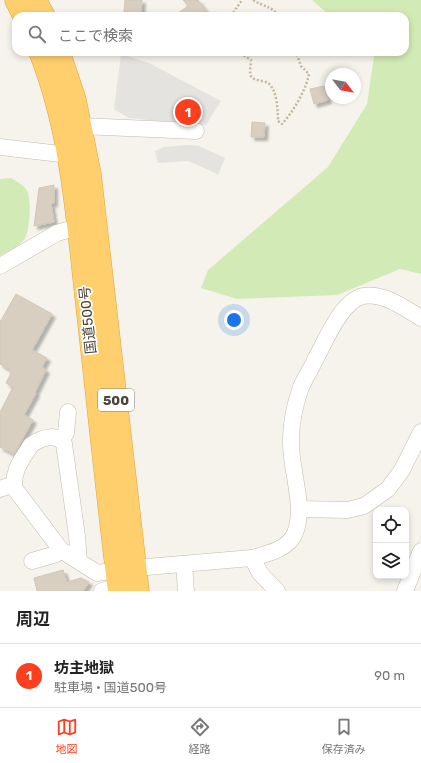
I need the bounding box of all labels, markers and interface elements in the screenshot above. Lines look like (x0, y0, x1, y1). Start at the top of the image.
search box (12, 12, 409, 56)
icon: search (26, 23, 48, 45)
text: ここで検索 (58, 27, 133, 45)
north arrow (325, 68, 361, 104)
pin: 1 (175, 97, 201, 127)
street label: 国道500号 (76, 285, 100, 355)
your location (224, 310, 244, 330)
road number: 500 (98, 389, 134, 411)
map controls (373, 507, 409, 579)
button: locate (373, 507, 409, 543)
button: layers (373, 543, 409, 579)
text: 周辺 (16, 609, 50, 629)
text: 坊主地獄 (54, 659, 114, 677)
text: 1 (26, 668, 32, 683)
text: 90 m (374, 668, 405, 683)
text: 駐車場 · 国道500号 (54, 680, 167, 695)
tab: 地図 (56, 716, 78, 756)
tab: 経路 (189, 716, 211, 756)
tab: 保存済み (322, 716, 366, 756)

